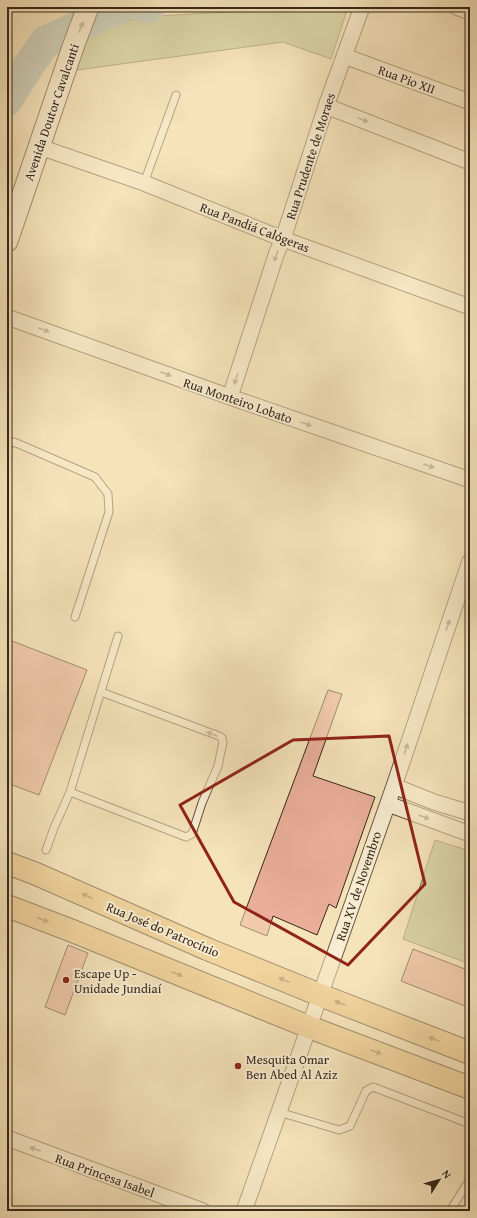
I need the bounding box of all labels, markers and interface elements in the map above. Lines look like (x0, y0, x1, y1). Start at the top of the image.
one-way arrow (78, 20, 84, 32)
street label: Avenida Doutor Cavalcanti (19, 41, 84, 183)
street label: Rua Pio XII (376, 60, 438, 99)
street label: Rua Prudente de Moraes (281, 90, 340, 222)
one-way arrow (357, 118, 369, 124)
street label: Rua Pandiá Calógeras (197, 198, 312, 257)
one-way arrow (273, 250, 279, 262)
one-way arrow (38, 328, 50, 334)
one-way arrow (160, 372, 172, 378)
street label: Rua Monteiro Lobato (181, 373, 295, 428)
one-way arrow (232, 373, 238, 385)
one-way arrow (301, 421, 313, 427)
one-way arrow (423, 463, 435, 469)
one-way arrow (445, 619, 451, 631)
one-way arrow (206, 730, 218, 736)
one-way arrow (404, 742, 410, 754)
one-way arrow (419, 815, 431, 821)
street label: Rua XV de Novembro (331, 828, 386, 944)
one-way arrow (81, 893, 93, 899)
street label: Rua José do Patrocínio (103, 897, 223, 962)
one-way arrow (38, 918, 50, 924)
place label: Escape Up - Unidade Jundiaí (74, 964, 162, 998)
one-way arrow (172, 971, 184, 977)
marker: Escape Up - Unidade Jundiaí (61, 975, 71, 985)
one-way arrow (278, 977, 290, 983)
one-way arrow (334, 999, 346, 1005)
one-way arrow (427, 1035, 439, 1041)
place label: Mesquita Omar Ben Abed Al Aziz (246, 1050, 338, 1084)
one-way arrow (371, 1050, 383, 1056)
marker: Mesquita Omar Ben Abed Al Aziz (233, 1061, 243, 1071)
one-way arrow (29, 1145, 41, 1151)
street label: Rua Princesa Isabel (52, 1149, 158, 1202)
north arrow (419, 1160, 459, 1200)
text: N (438, 1166, 456, 1182)

